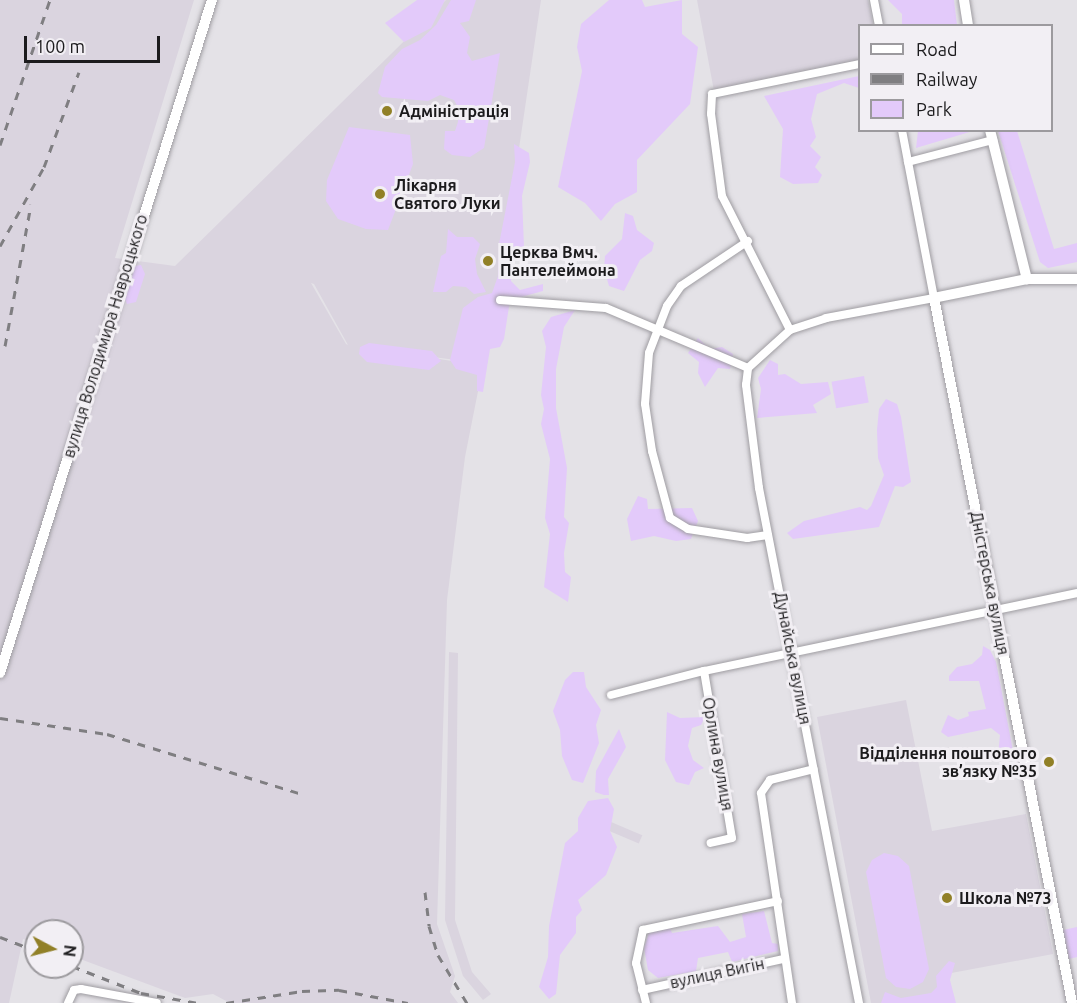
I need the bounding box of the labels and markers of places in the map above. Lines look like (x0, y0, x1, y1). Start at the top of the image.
place label: Адміністрація (399, 101, 509, 121)
marker: Адміністрація (380, 104, 394, 118)
place label: Лікарня Святого Луки (394, 175, 501, 213)
marker: Лікарня Святого Луки (371, 185, 389, 203)
place label: Церква Вмч. Пантелеймона (500, 242, 616, 280)
marker: Церква Вмч. Пантелеймона (481, 254, 495, 268)
place label: Відділення поштового зв’язку №35 (859, 743, 1037, 781)
marker: Відділення поштового зв’язку №35 (1042, 755, 1056, 769)
place label: Школа №73 (959, 888, 1052, 908)
marker: Школа №73 (940, 891, 954, 905)

